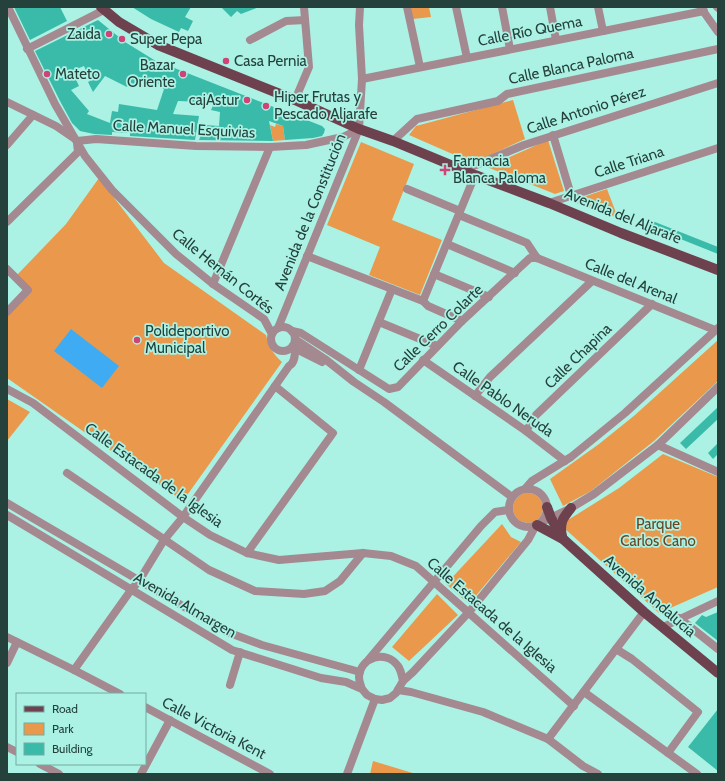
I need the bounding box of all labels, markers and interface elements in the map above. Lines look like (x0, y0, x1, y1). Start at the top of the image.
street label: Calle Río Quema (476, 12, 584, 50)
place label: Zaida (67, 25, 102, 43)
marker: Zaida (104, 29, 114, 39)
place label: Super Pepa (130, 30, 203, 48)
marker: Super Pepa (117, 34, 127, 44)
street label: Calle Blanca Paloma (507, 44, 636, 88)
place label: Casa Pernia (234, 52, 308, 70)
place label: Bazar Oriente (127, 56, 175, 91)
marker: Casa Pernia (221, 56, 231, 66)
place label: Mateto (55, 65, 100, 83)
marker: Mateto (42, 69, 52, 79)
marker: Bazar Oriente (178, 69, 188, 79)
street label: Calle Antonio Pérez (524, 82, 648, 138)
place label: Hiper Frutas y Pescado Aljarafe (274, 88, 378, 123)
place label: cajAstur (189, 91, 239, 109)
marker: cajAstur (242, 95, 252, 105)
marker: Hiper Frutas y Pescado Aljarafe (261, 101, 271, 111)
street label: Calle Manuel Esquivias (112, 116, 256, 142)
street label: Avenida de la Constitución (270, 131, 350, 293)
street label: Calle Triana (592, 142, 667, 182)
place label: Farmacia Blanca Paloma (453, 152, 547, 187)
marker: Farmacia Blanca Paloma (440, 165, 450, 175)
street label: Avenida del Aljarafe (562, 184, 684, 248)
street label: Calle Hernán Cortés (169, 224, 277, 318)
street label: Calle del Arenal (582, 254, 680, 308)
street label: Calle Cerro Colarte (389, 280, 487, 375)
street label: Calle Chapina (541, 319, 616, 392)
place label: Polideportivo Municipal (145, 322, 229, 357)
marker: Polideportivo Municipal (132, 335, 142, 345)
street label: Calle Pablo Neruda (449, 357, 558, 441)
street label: Calle Estacada de la Iglesia (81, 419, 227, 532)
park label: Parque Carlos Cano (620, 515, 696, 550)
street label: Avenida Andalucía (600, 551, 700, 641)
street label: Calle Estacada de la Iglesia (423, 554, 561, 677)
street label: Avenida Almargen (131, 568, 239, 642)
legend (16, 693, 146, 765)
street label: Calle Victoria Kent (159, 693, 269, 763)
text: Road (52, 701, 78, 716)
text: Park (52, 721, 74, 736)
text: Building (52, 741, 94, 756)

